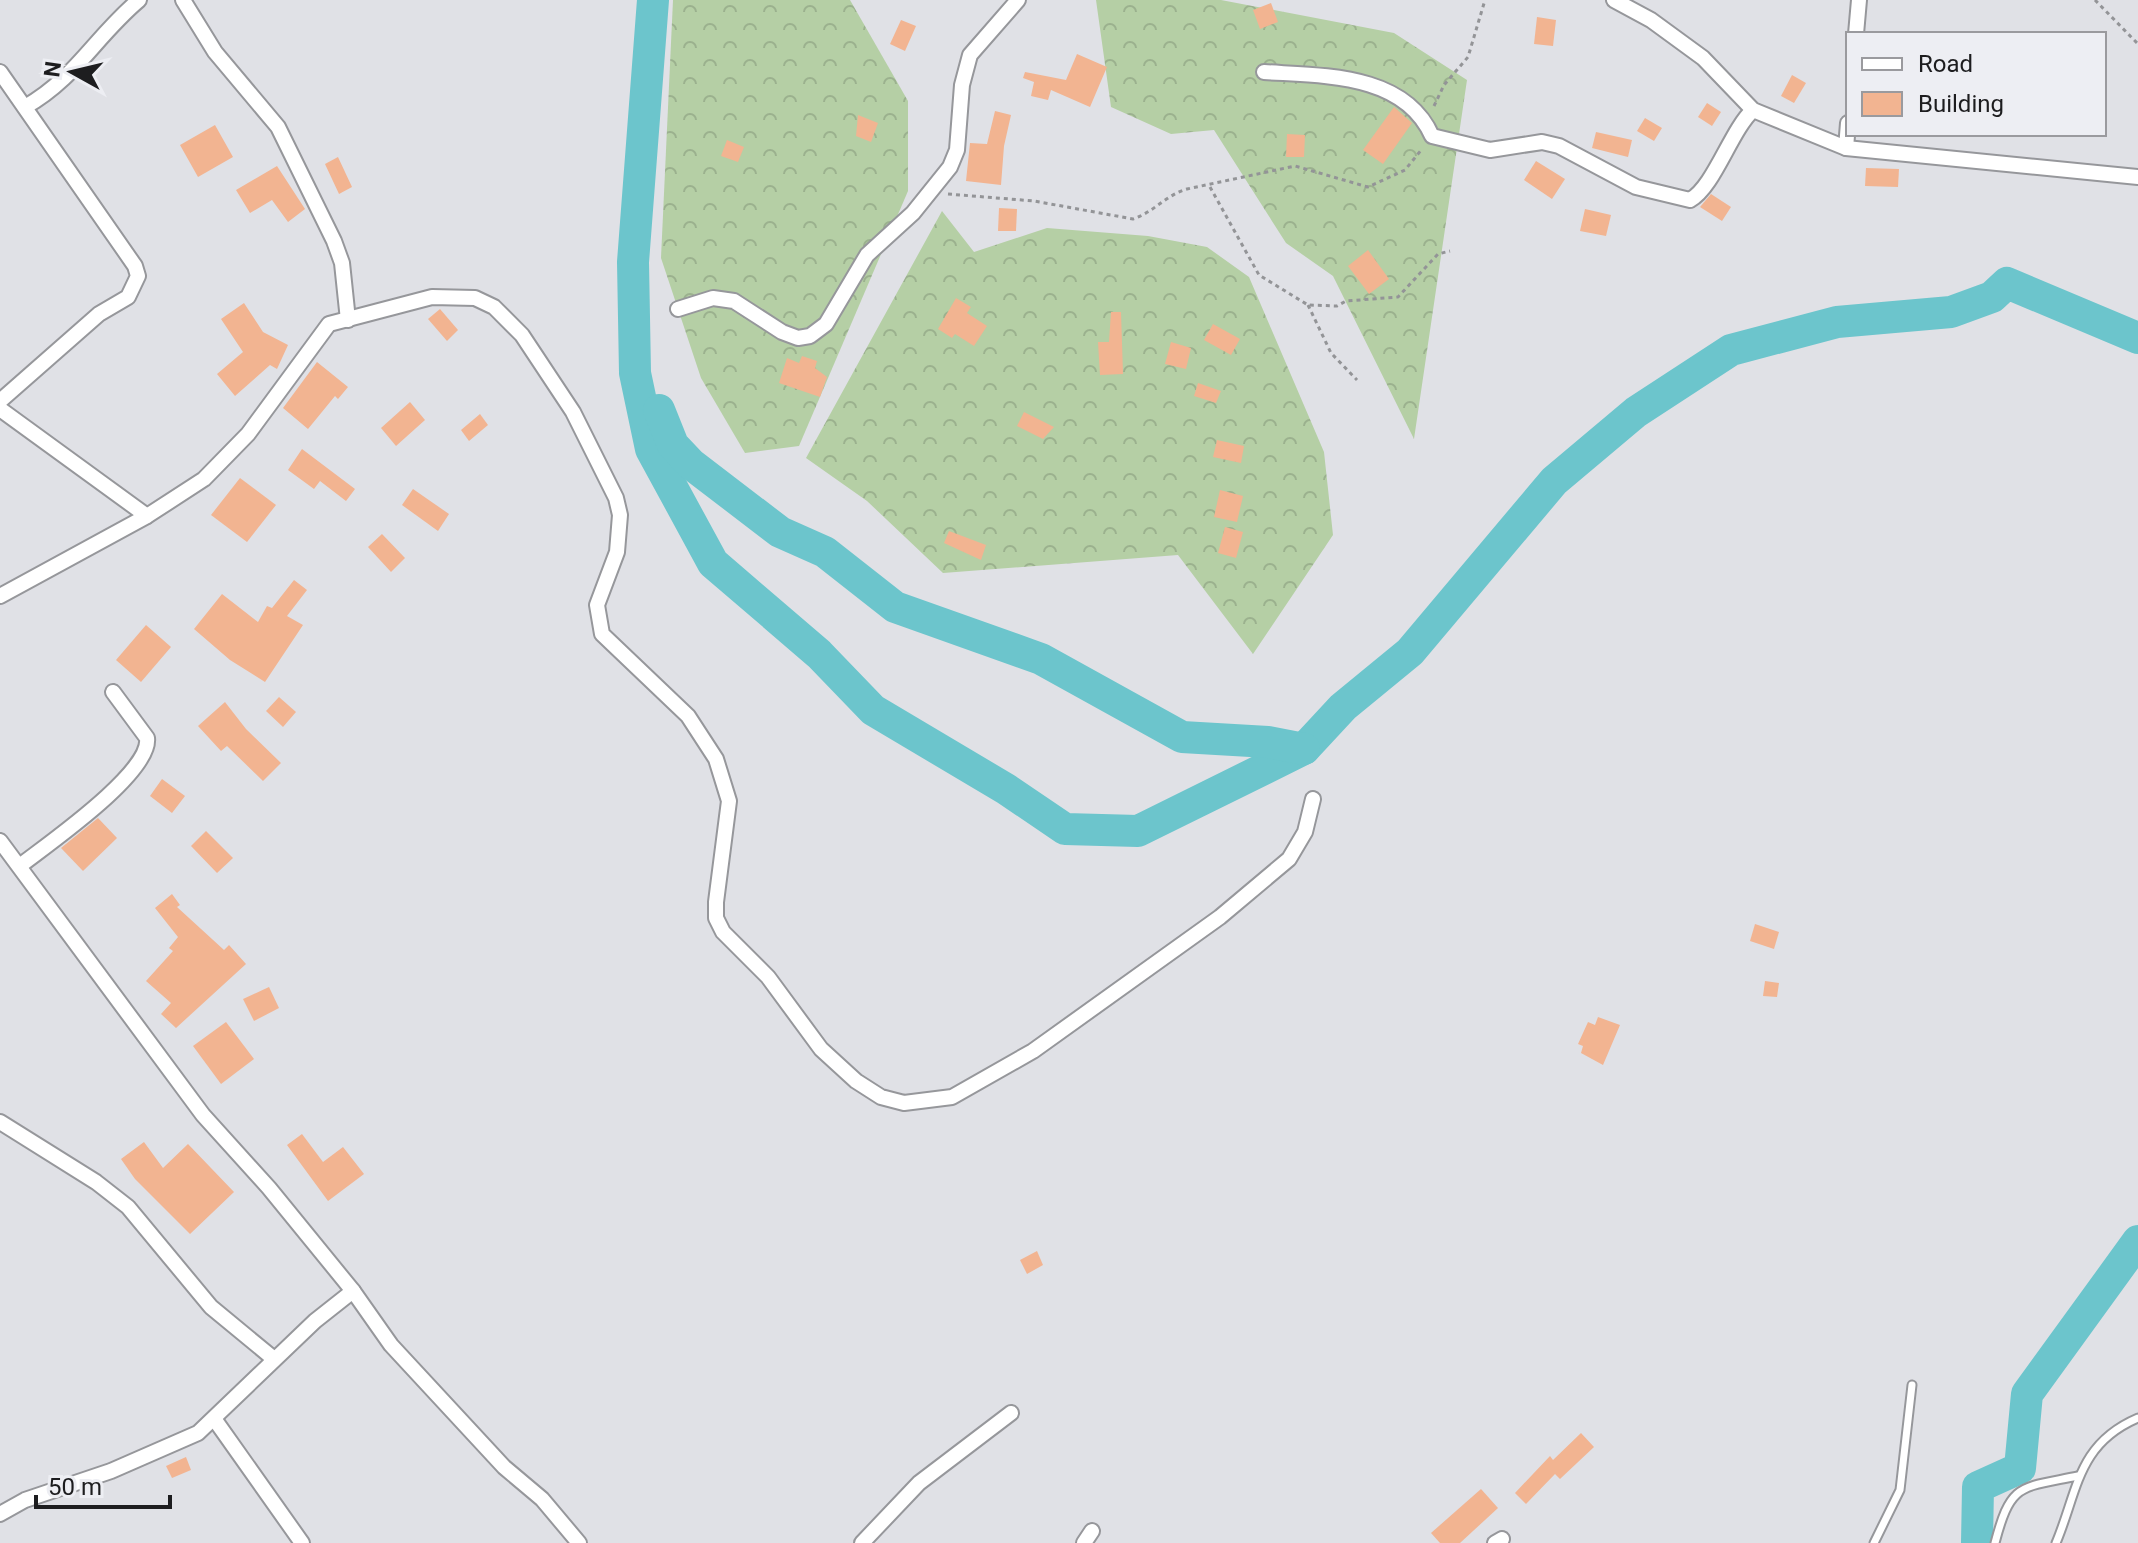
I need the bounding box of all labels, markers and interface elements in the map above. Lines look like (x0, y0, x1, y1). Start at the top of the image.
north arrow (32, 32, 112, 112)
legend (1846, 32, 2106, 136)
text: Road (1918, 50, 1973, 78)
text: N (39, 60, 66, 79)
text: Building (1918, 90, 2004, 118)
scale bar (36, 1459, 170, 1509)
text: 50 m (48, 1473, 102, 1501)

